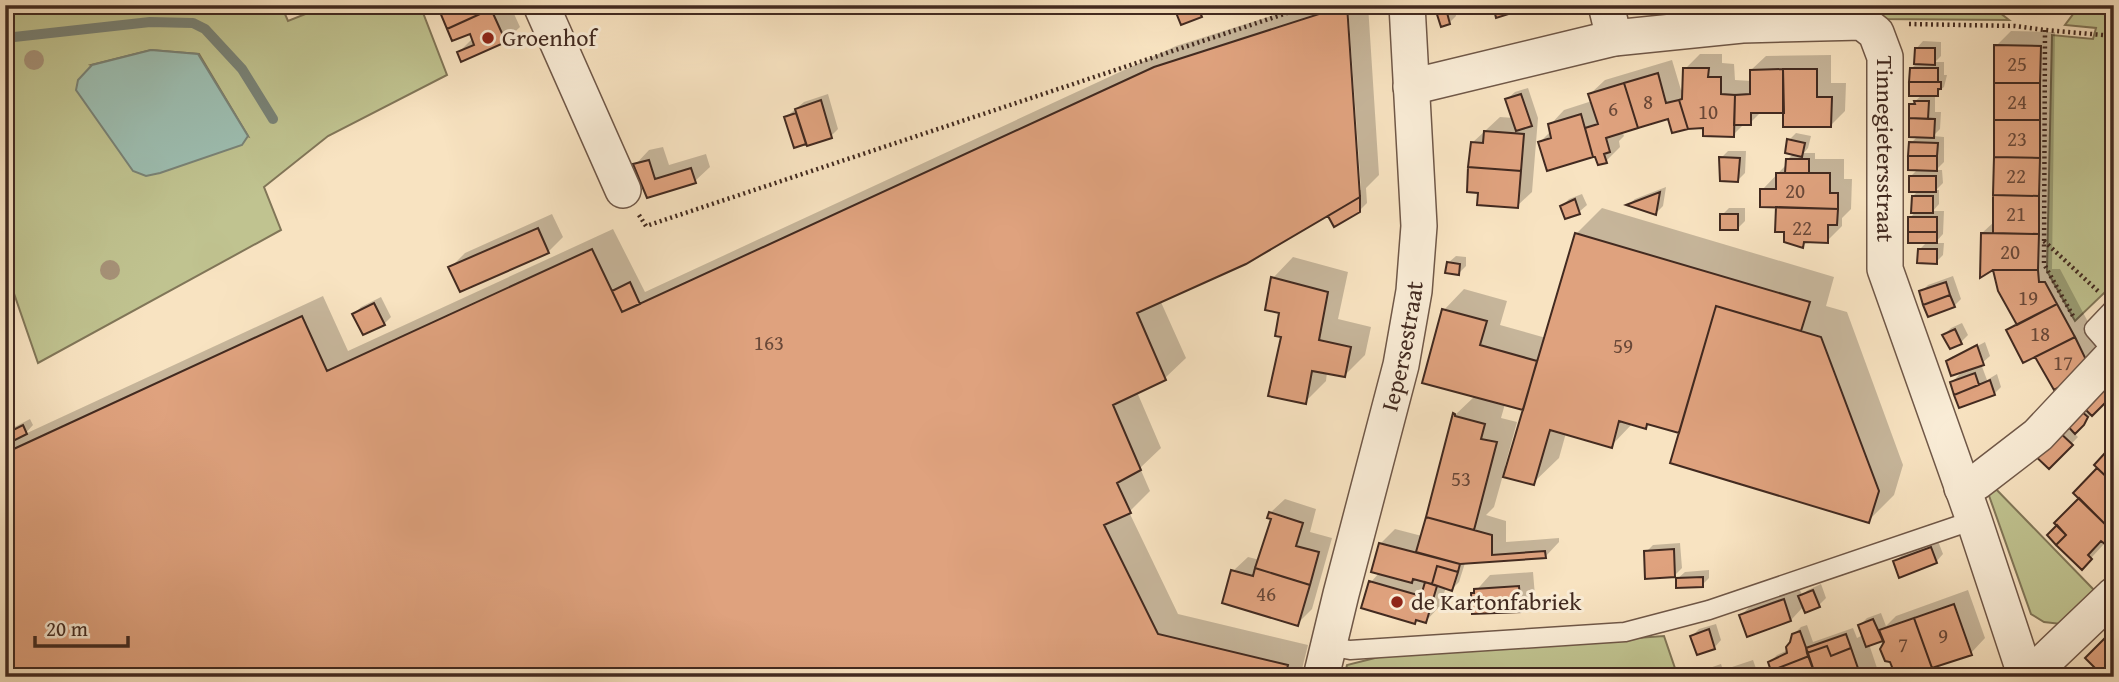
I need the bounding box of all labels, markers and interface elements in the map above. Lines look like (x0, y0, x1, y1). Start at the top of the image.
place label: Groenhof (502, 20, 598, 55)
marker: Groenhof (480, 30, 496, 46)
house number: 25 (2007, 48, 2027, 79)
street label: Tinnegietersstraat (1868, 56, 1903, 243)
house number: 8 (1643, 86, 1653, 117)
house number: 24 (2007, 86, 2027, 117)
house number: 6 (1608, 93, 1618, 124)
house number: 10 (1698, 96, 1718, 127)
house number: 23 (2007, 123, 2027, 154)
house number: 22 (2006, 160, 2026, 191)
house number: 20 (1785, 175, 1805, 206)
house number: 21 (2006, 198, 2026, 229)
house number: 22 (1792, 212, 1812, 243)
house number: 20 (2000, 236, 2020, 267)
street label: Iepersestraat (1372, 279, 1432, 415)
house number: 19 (2018, 282, 2038, 313)
house number: 18 (2030, 318, 2050, 349)
house number: 163 (754, 327, 784, 358)
house number: 59 (1613, 330, 1633, 361)
house number: 17 (2053, 347, 2073, 378)
house number: 53 (1451, 463, 1471, 494)
house number: 46 (1256, 578, 1276, 609)
place label: de Kartonfabriek (1411, 584, 1582, 619)
marker: de Kartonfabriek (1389, 594, 1405, 610)
scale bar (35, 605, 128, 649)
text: 20 m (46, 613, 88, 644)
house number: 9 (1938, 620, 1948, 651)
house number: 7 (1898, 629, 1908, 660)

